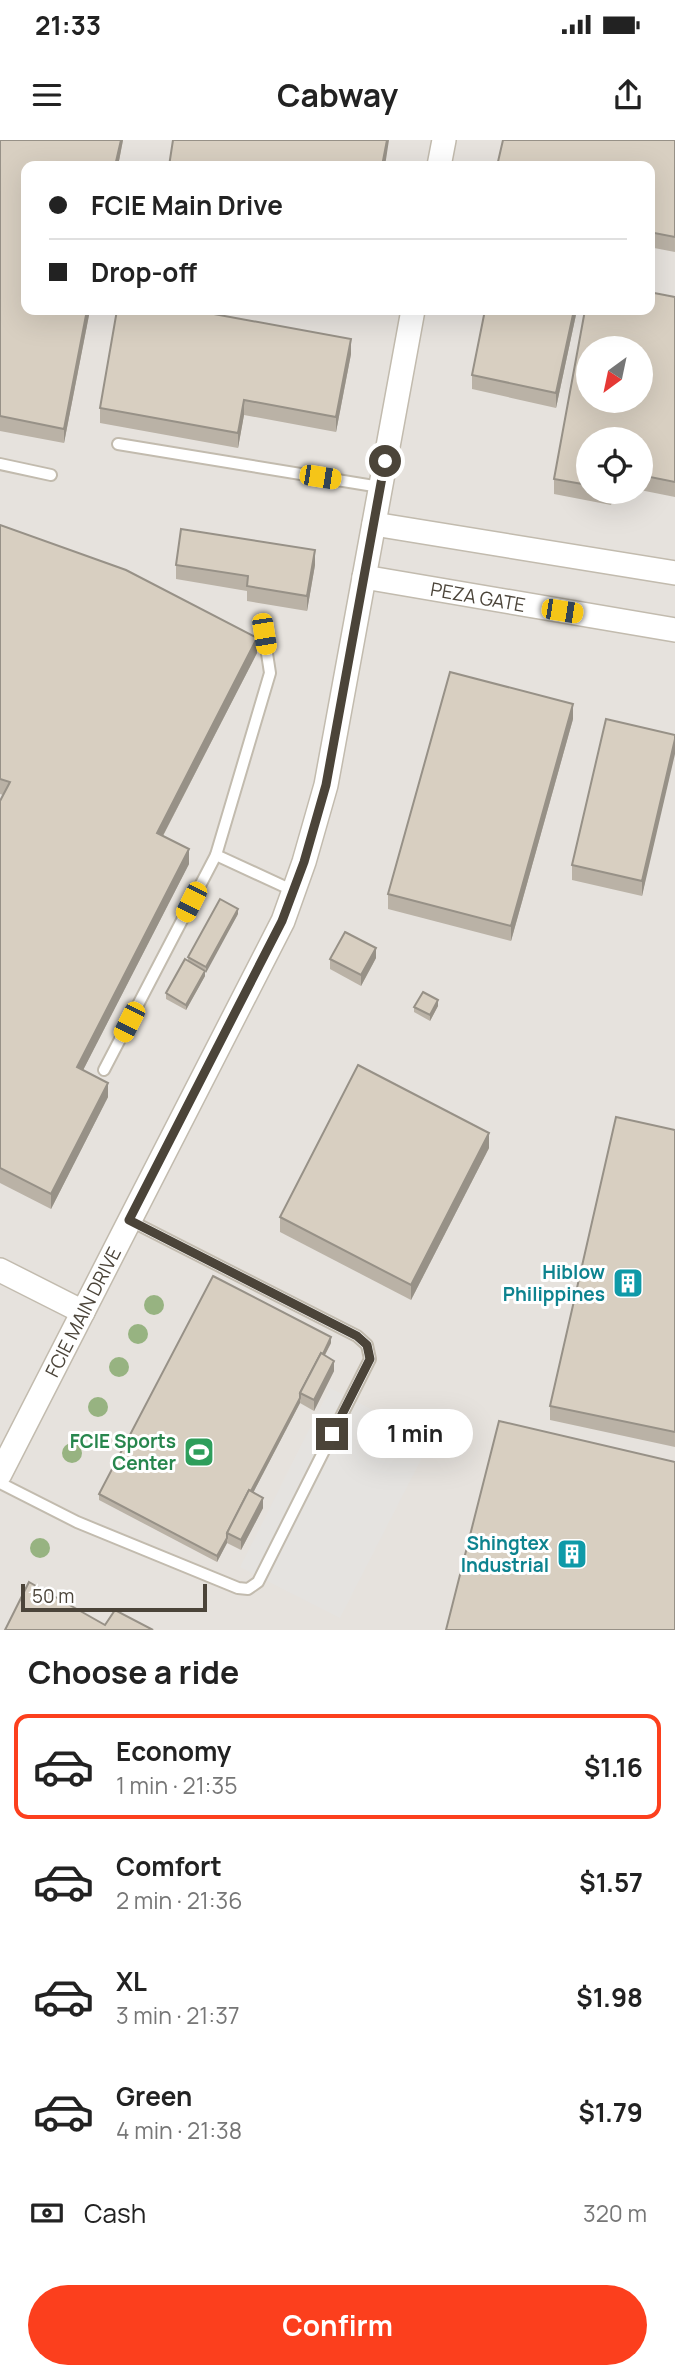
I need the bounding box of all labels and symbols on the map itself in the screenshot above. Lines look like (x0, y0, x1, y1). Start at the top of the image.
north arrow (576, 336, 653, 413)
route start (369, 445, 401, 477)
car (298, 463, 343, 491)
street label: PEZA GATE (429, 576, 527, 618)
car (540, 597, 585, 625)
car (251, 612, 278, 656)
car (173, 879, 210, 925)
car (111, 999, 148, 1045)
street label: FCIE MAIN DRIVE (39, 1242, 127, 1382)
place label: Hiblow Philippines (503, 1259, 605, 1307)
building icon: Hiblow Philippines (611, 1266, 645, 1300)
callout: 1 min (356, 1410, 472, 1458)
route end (316, 1418, 348, 1450)
place label: FCIE Sports Center (70, 1428, 176, 1476)
sports icon: FCIE Sports Center (182, 1435, 216, 1469)
place label: Shingtex Industrial (461, 1530, 549, 1578)
building icon: Shingtex Industrial (555, 1537, 589, 1571)
scale bar (21, 1581, 206, 1613)

